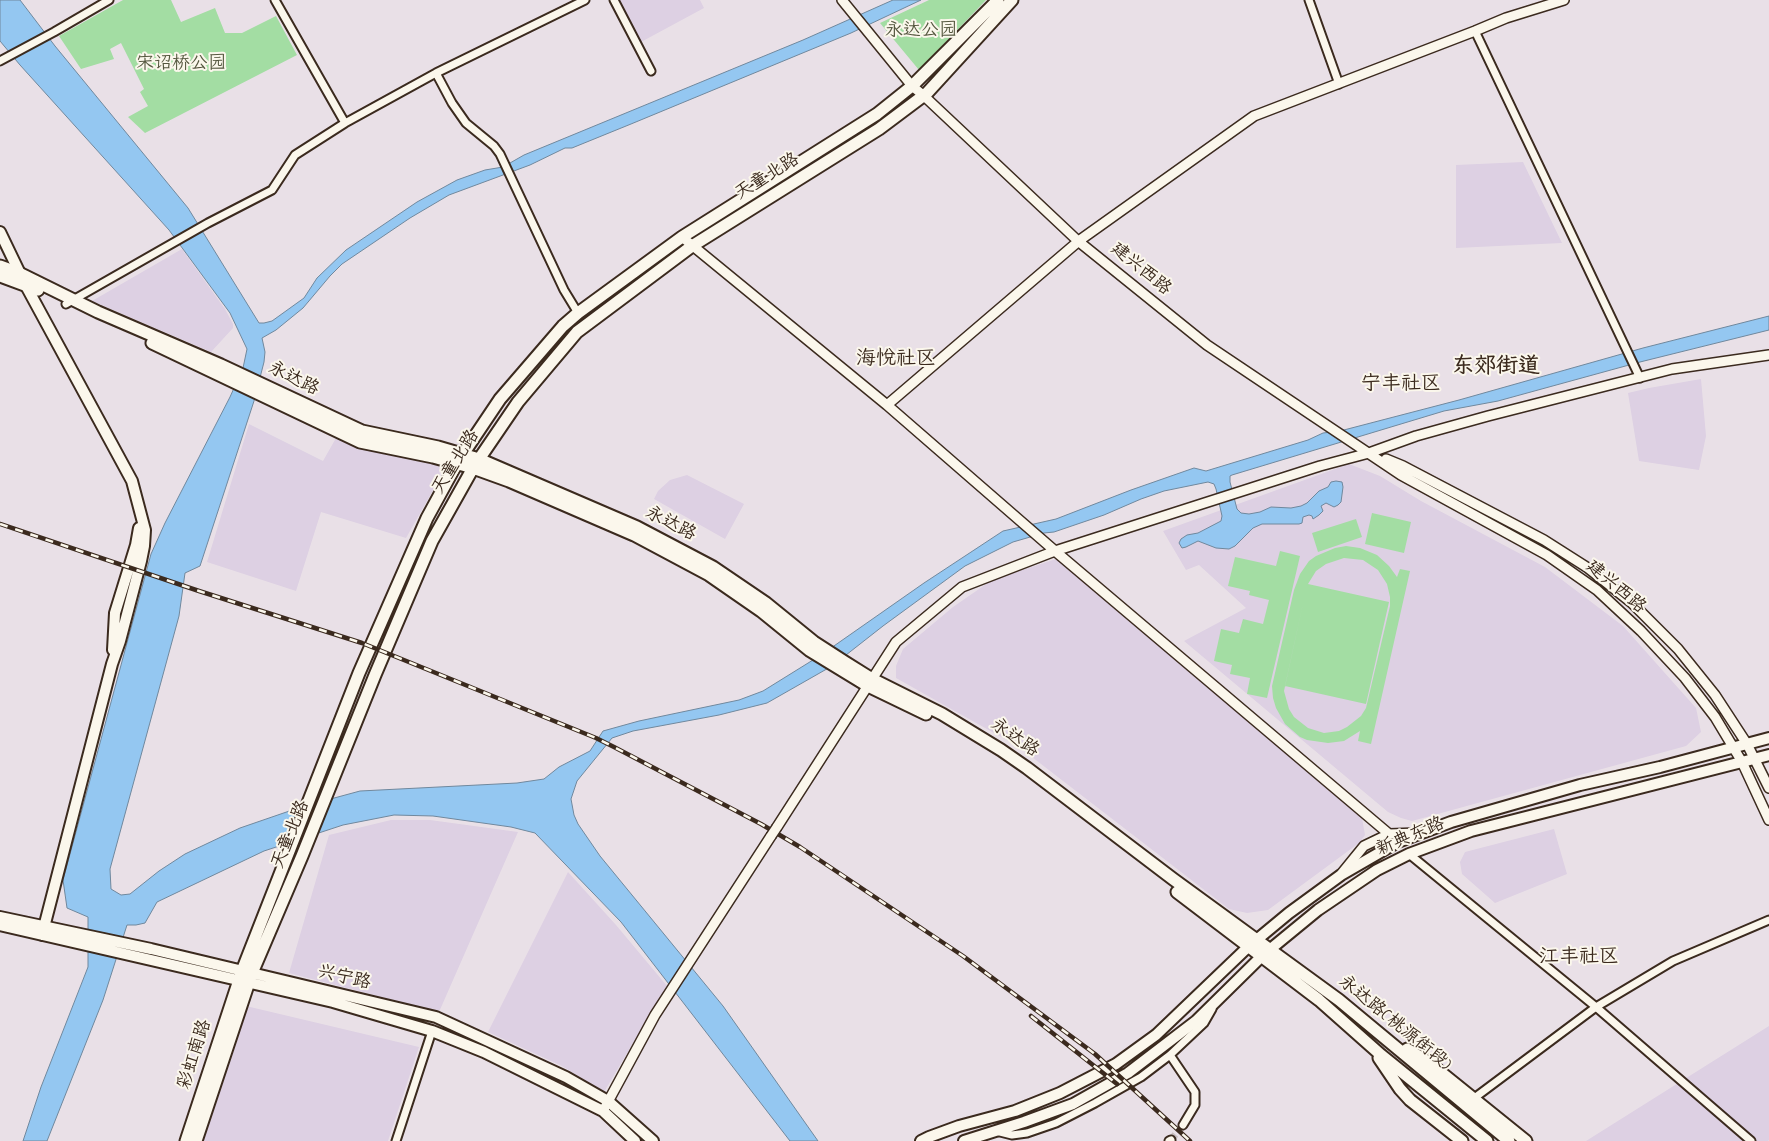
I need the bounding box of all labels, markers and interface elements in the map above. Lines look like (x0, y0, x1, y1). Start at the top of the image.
park label: 永达公园 (885, 21, 957, 43)
park label: 宋诏桥公园 (136, 54, 226, 76)
street label: 天童北路 (732, 150, 804, 206)
street label: 建兴西路 (1105, 239, 1175, 301)
district label: 海悦社区 (856, 349, 936, 373)
district label: 东郊街道 (1452, 355, 1540, 381)
street label: 永达路 (264, 358, 322, 402)
district label: 宁丰社区 (1361, 374, 1441, 398)
street label: 天童北路 (429, 427, 485, 499)
street label: 永达路 (641, 503, 699, 547)
street label: 建兴西路 (1580, 557, 1650, 619)
street label: 永达路 (986, 715, 1042, 763)
street label: 天童北路 (269, 798, 315, 872)
street label: 新典东路 (1374, 814, 1448, 862)
district label: 江丰社区 (1539, 947, 1619, 971)
street label: 兴宁路 (315, 962, 373, 996)
street label: 永达路(桃源街段) (1333, 972, 1455, 1076)
street label: 彩虹南路 (175, 1017, 217, 1093)

